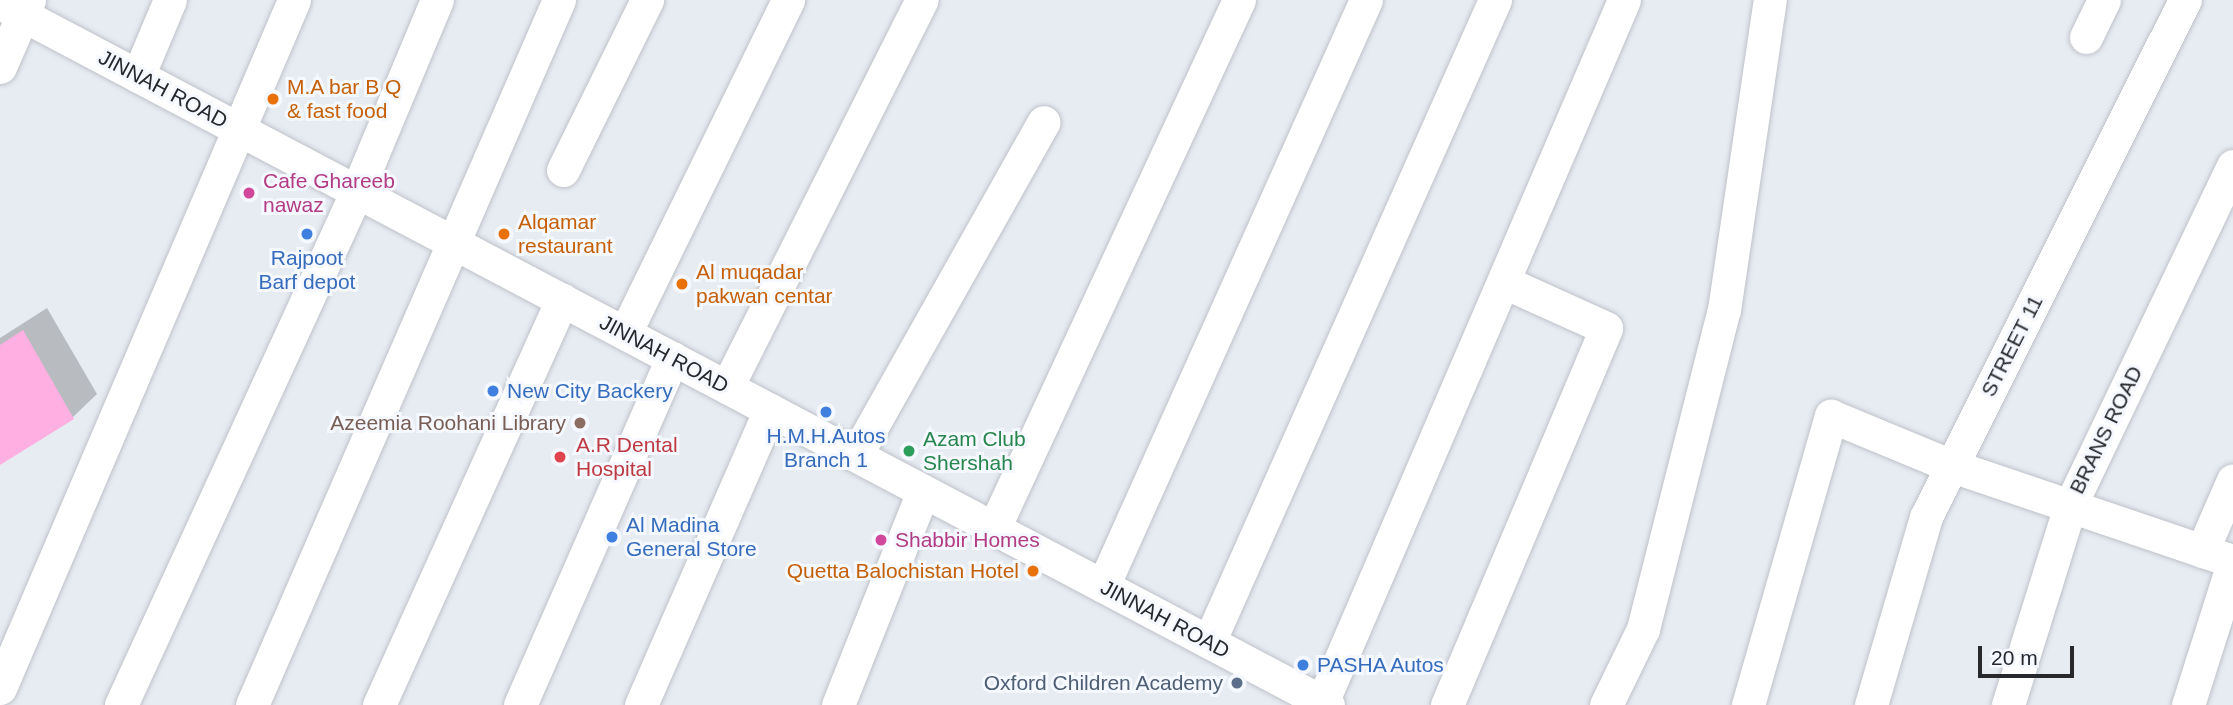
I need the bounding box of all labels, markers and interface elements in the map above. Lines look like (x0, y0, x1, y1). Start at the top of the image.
street label: JINNAH ROAD (94, 44, 232, 134)
place label: M.A bar B Q & fast food (287, 74, 403, 124)
marker: M.A bar B Q & fast food (265, 91, 281, 107)
place label: Cafe Ghareeb nawaz (263, 168, 395, 218)
marker: Cafe Ghareeb nawaz (241, 185, 257, 201)
place label: Alqamar restaurant (518, 209, 613, 259)
marker: Rajpoot Barf depot (299, 226, 315, 242)
marker: Alqamar restaurant (496, 226, 512, 242)
place label: Rajpoot Barf depot (259, 245, 355, 295)
place label: Al muqadar pakwan centar (696, 259, 833, 309)
marker: Al muqadar pakwan centar (674, 276, 690, 292)
street label: STREET 11 (1976, 291, 2048, 401)
street label: JINNAH ROAD (595, 309, 733, 399)
street label: BRANS ROAD (2064, 362, 2148, 498)
place label: New City Backery (507, 378, 673, 404)
marker: New City Backery (485, 383, 501, 399)
marker: H.M.H.Autos Branch 1 (818, 404, 834, 420)
place label: Azeemia Roohani Library (330, 410, 566, 436)
marker: Azeemia Roohani Library (572, 415, 588, 431)
place label: H.M.H.Autos Branch 1 (766, 423, 886, 473)
place label: Azam Club Shershah (923, 426, 1026, 476)
place label: A.R Dental Hospital (576, 432, 678, 482)
marker: Azam Club Shershah (901, 443, 917, 459)
marker: A.R Dental Hospital (550, 447, 570, 467)
place label: Al Madina General Store (626, 512, 757, 562)
place label: Shabbir Homes (895, 527, 1040, 553)
marker: Al Madina General Store (604, 529, 620, 545)
marker: Shabbir Homes (873, 532, 889, 548)
place label: Quetta Balochistan Hotel (787, 558, 1019, 584)
marker: Quetta Balochistan Hotel (1025, 563, 1041, 579)
street label: JINNAH ROAD (1096, 574, 1234, 664)
scale bar (1981, 632, 2077, 676)
text: 20 m (1991, 646, 2038, 669)
place label: PASHA Autos (1317, 652, 1446, 678)
marker: PASHA Autos (1295, 657, 1311, 673)
place label: Oxford Children Academy (983, 670, 1223, 696)
marker: Oxford Children Academy (1229, 675, 1245, 691)

